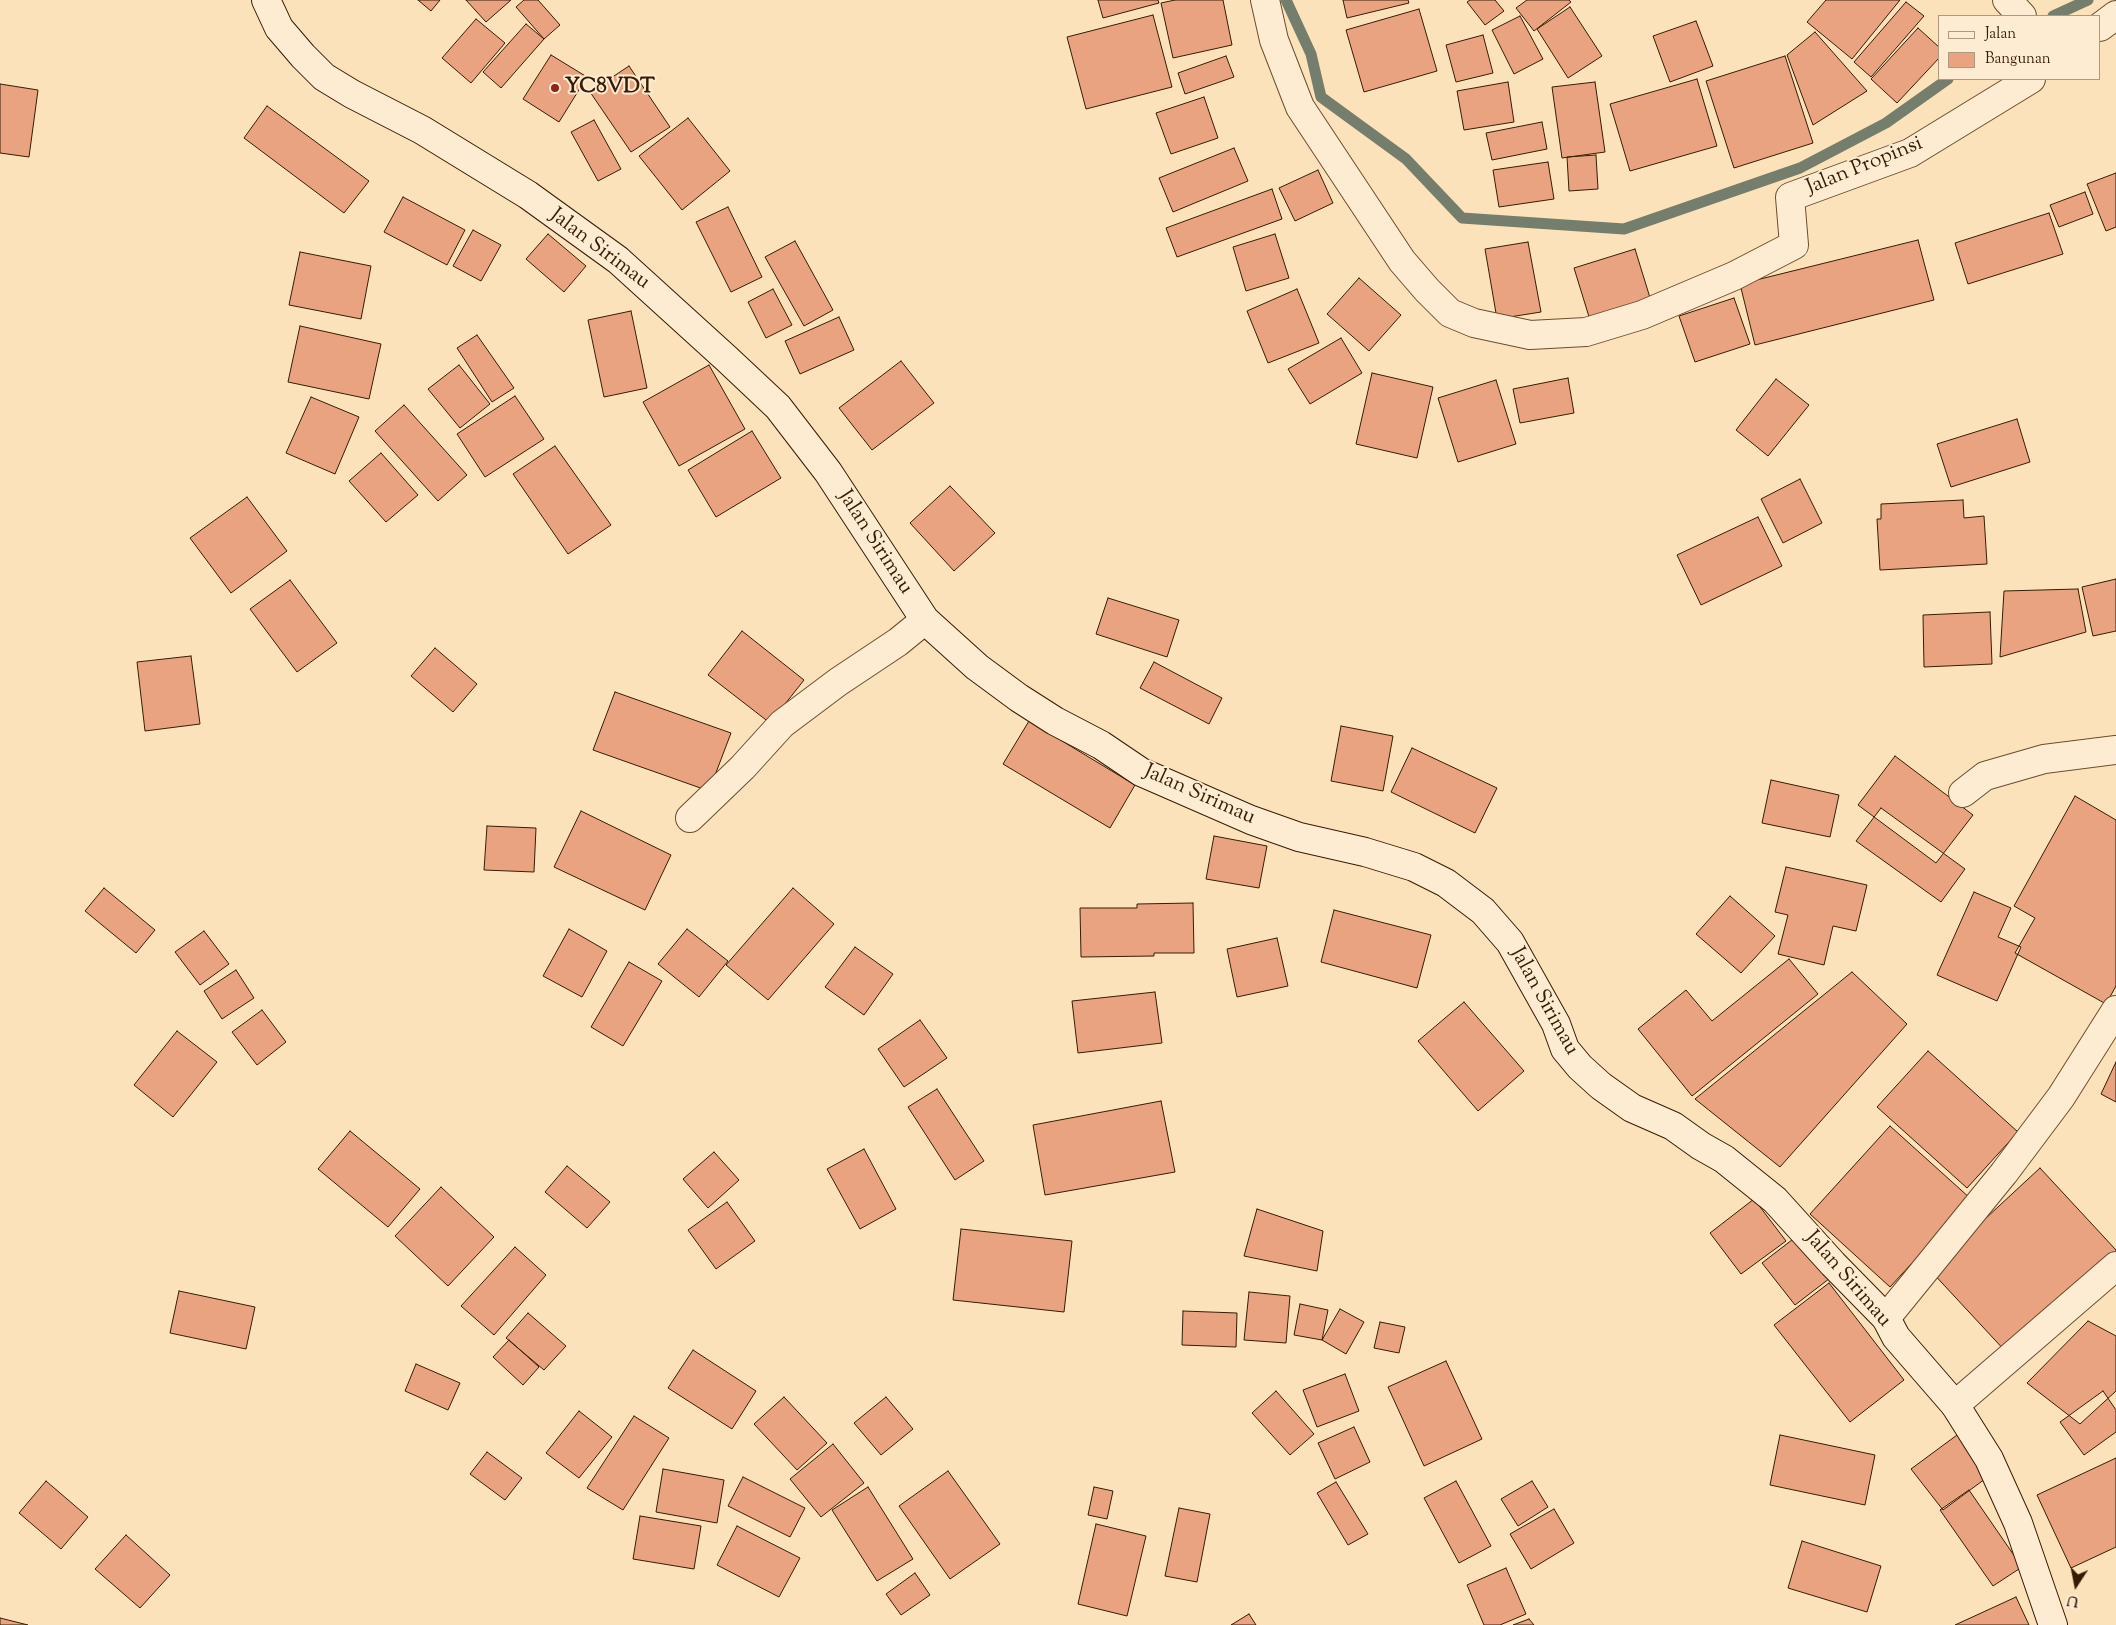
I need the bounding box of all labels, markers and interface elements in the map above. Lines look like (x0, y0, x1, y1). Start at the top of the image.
legend (1938, 15, 2101, 80)
text: Jalan (1985, 24, 2016, 45)
text: Bangunan (1985, 49, 2051, 70)
place label: YC8VDT (565, 75, 655, 101)
marker: YC8VDT (549, 82, 561, 94)
street label: Jalan Propinsi (1803, 132, 1927, 202)
street label: Jalan Sirimau (544, 204, 654, 296)
street label: Jalan Sirimau (831, 486, 917, 600)
street label: Jalan Sirimau (1139, 760, 1259, 832)
street label: Jalan Sirimau (1503, 944, 1583, 1060)
street label: Jalan Sirimau (1798, 1227, 1896, 1333)
north arrow (2051, 1560, 2101, 1610)
text: U (2066, 1589, 2081, 1611)

